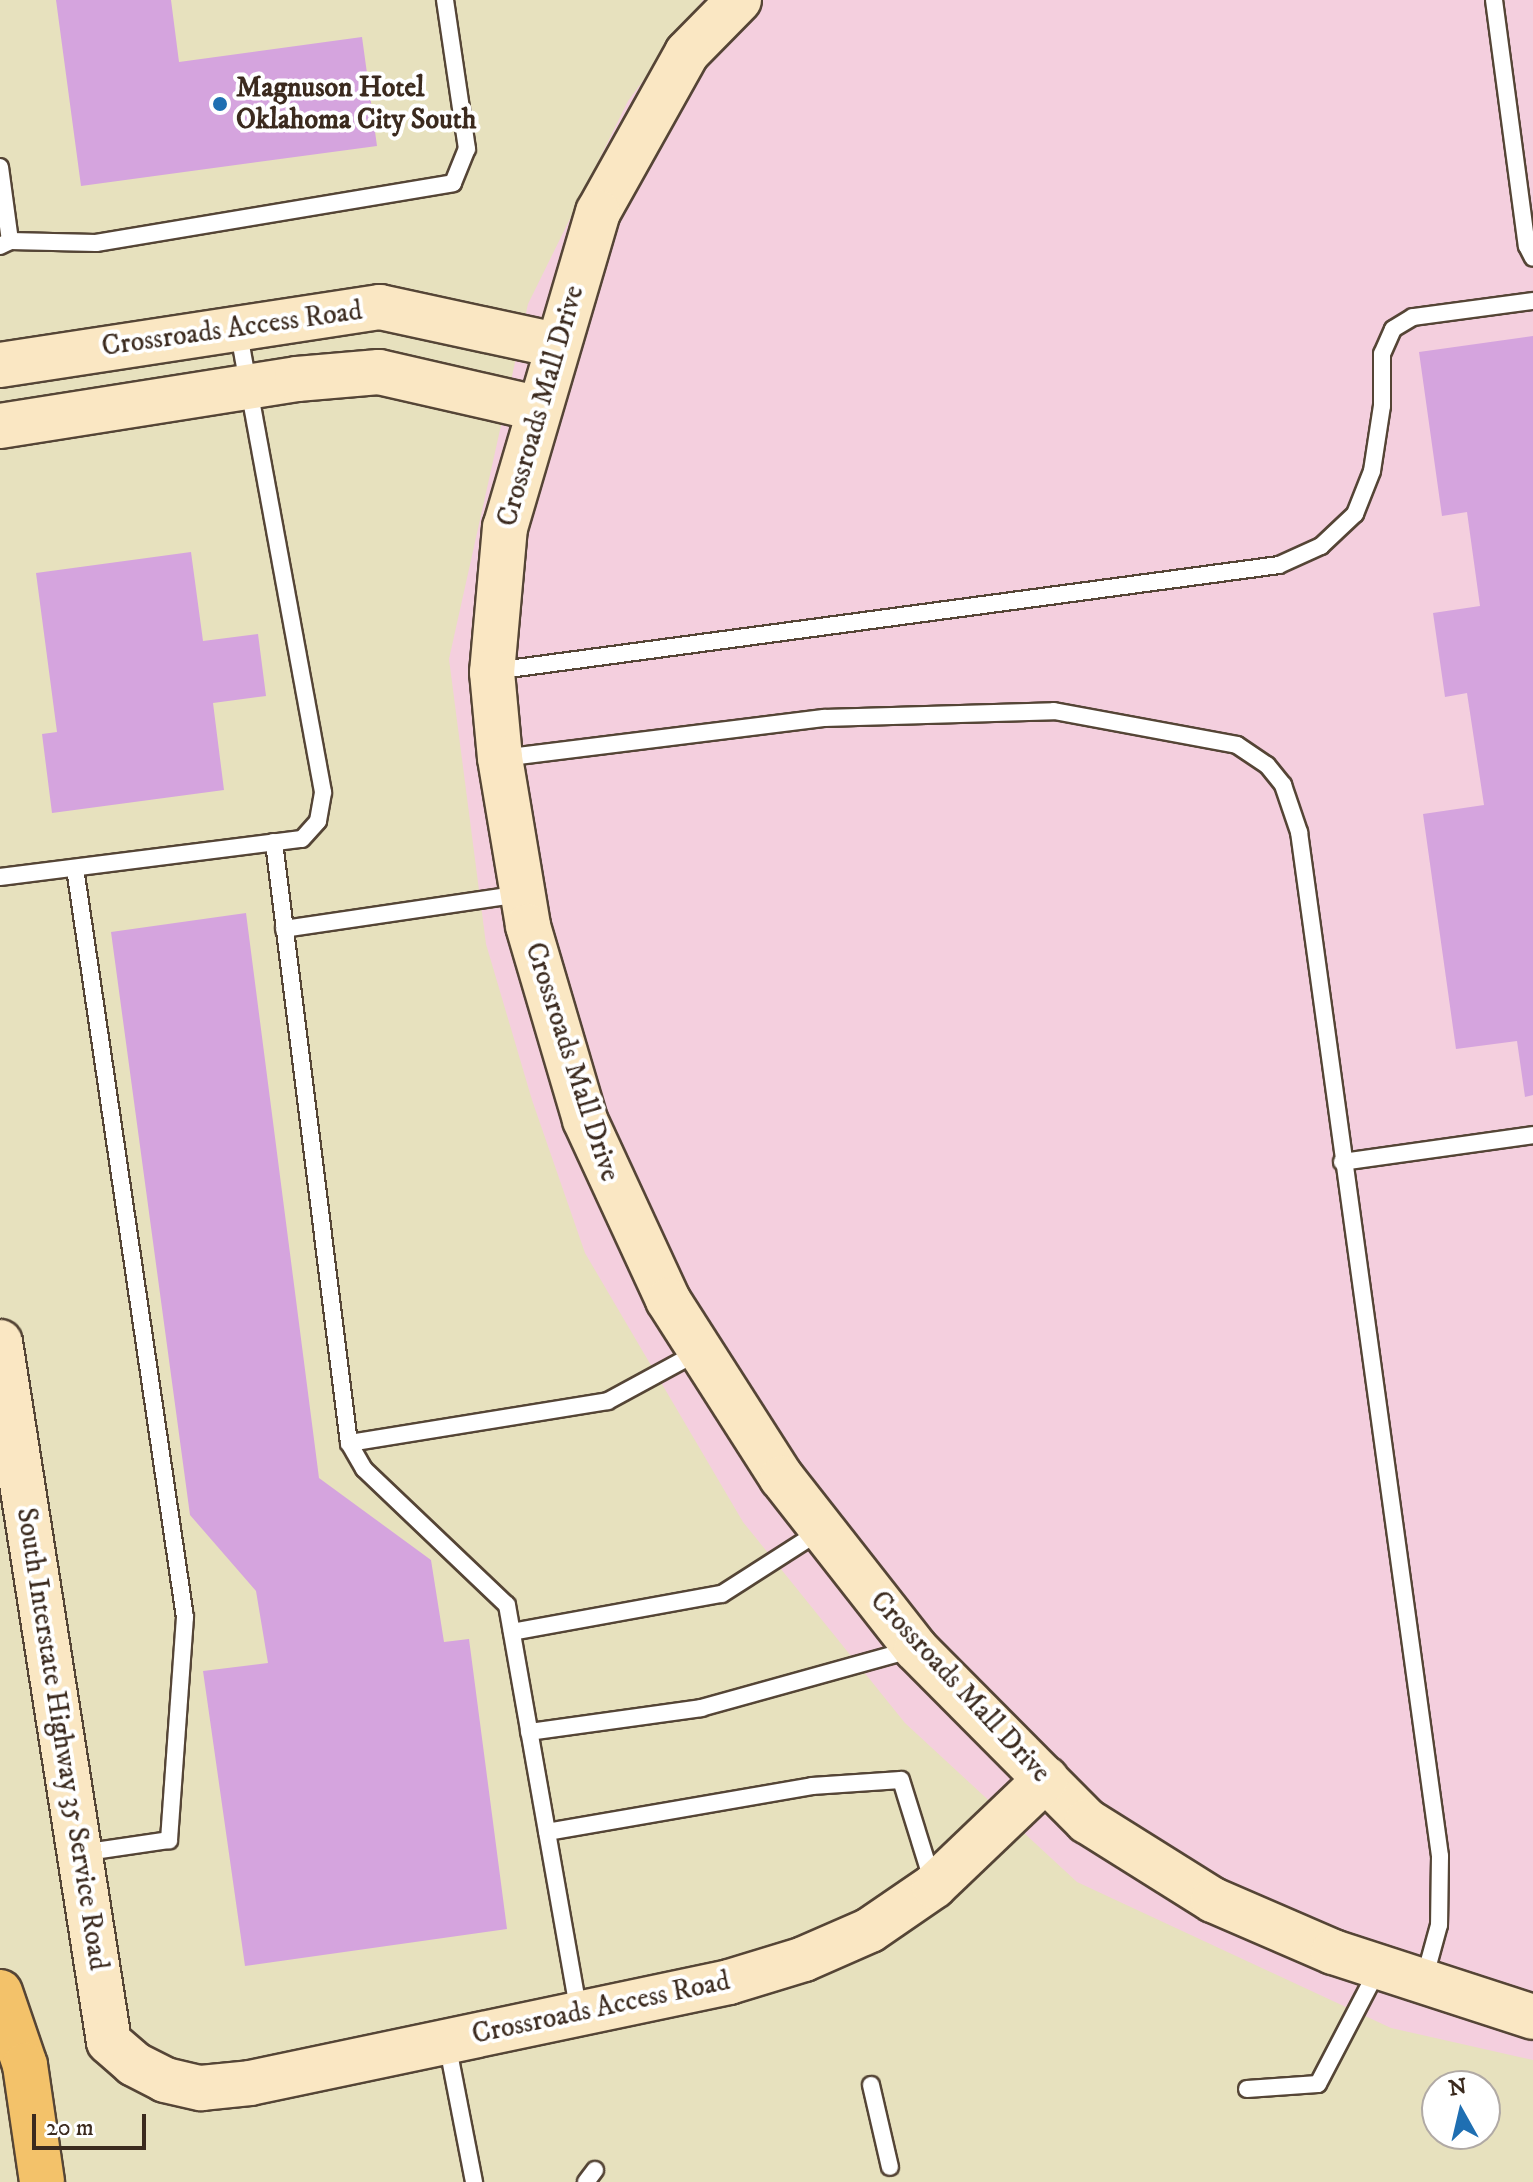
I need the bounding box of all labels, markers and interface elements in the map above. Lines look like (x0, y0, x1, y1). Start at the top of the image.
place label: Magnuson Hotel Oklahoma City South (236, 71, 476, 137)
marker: Magnuson Hotel Oklahoma City South (211, 95, 229, 113)
street label: Crossroads Mall Drive (491, 282, 591, 530)
street label: Crossroads Access Road (100, 294, 364, 364)
street label: Crossroads Mall Drive (518, 938, 626, 1186)
street label: South Interstate Highway 35 Service Road (9, 1505, 115, 1973)
street label: Crossroads Mall Drive (863, 1584, 1057, 1790)
street label: Crossroads Access Road (469, 1964, 733, 2052)
north arrow (1421, 2070, 1501, 2150)
text: N (1447, 2073, 1469, 2102)
scale bar (36, 2098, 150, 2148)
text: 20 m (46, 2113, 94, 2143)

